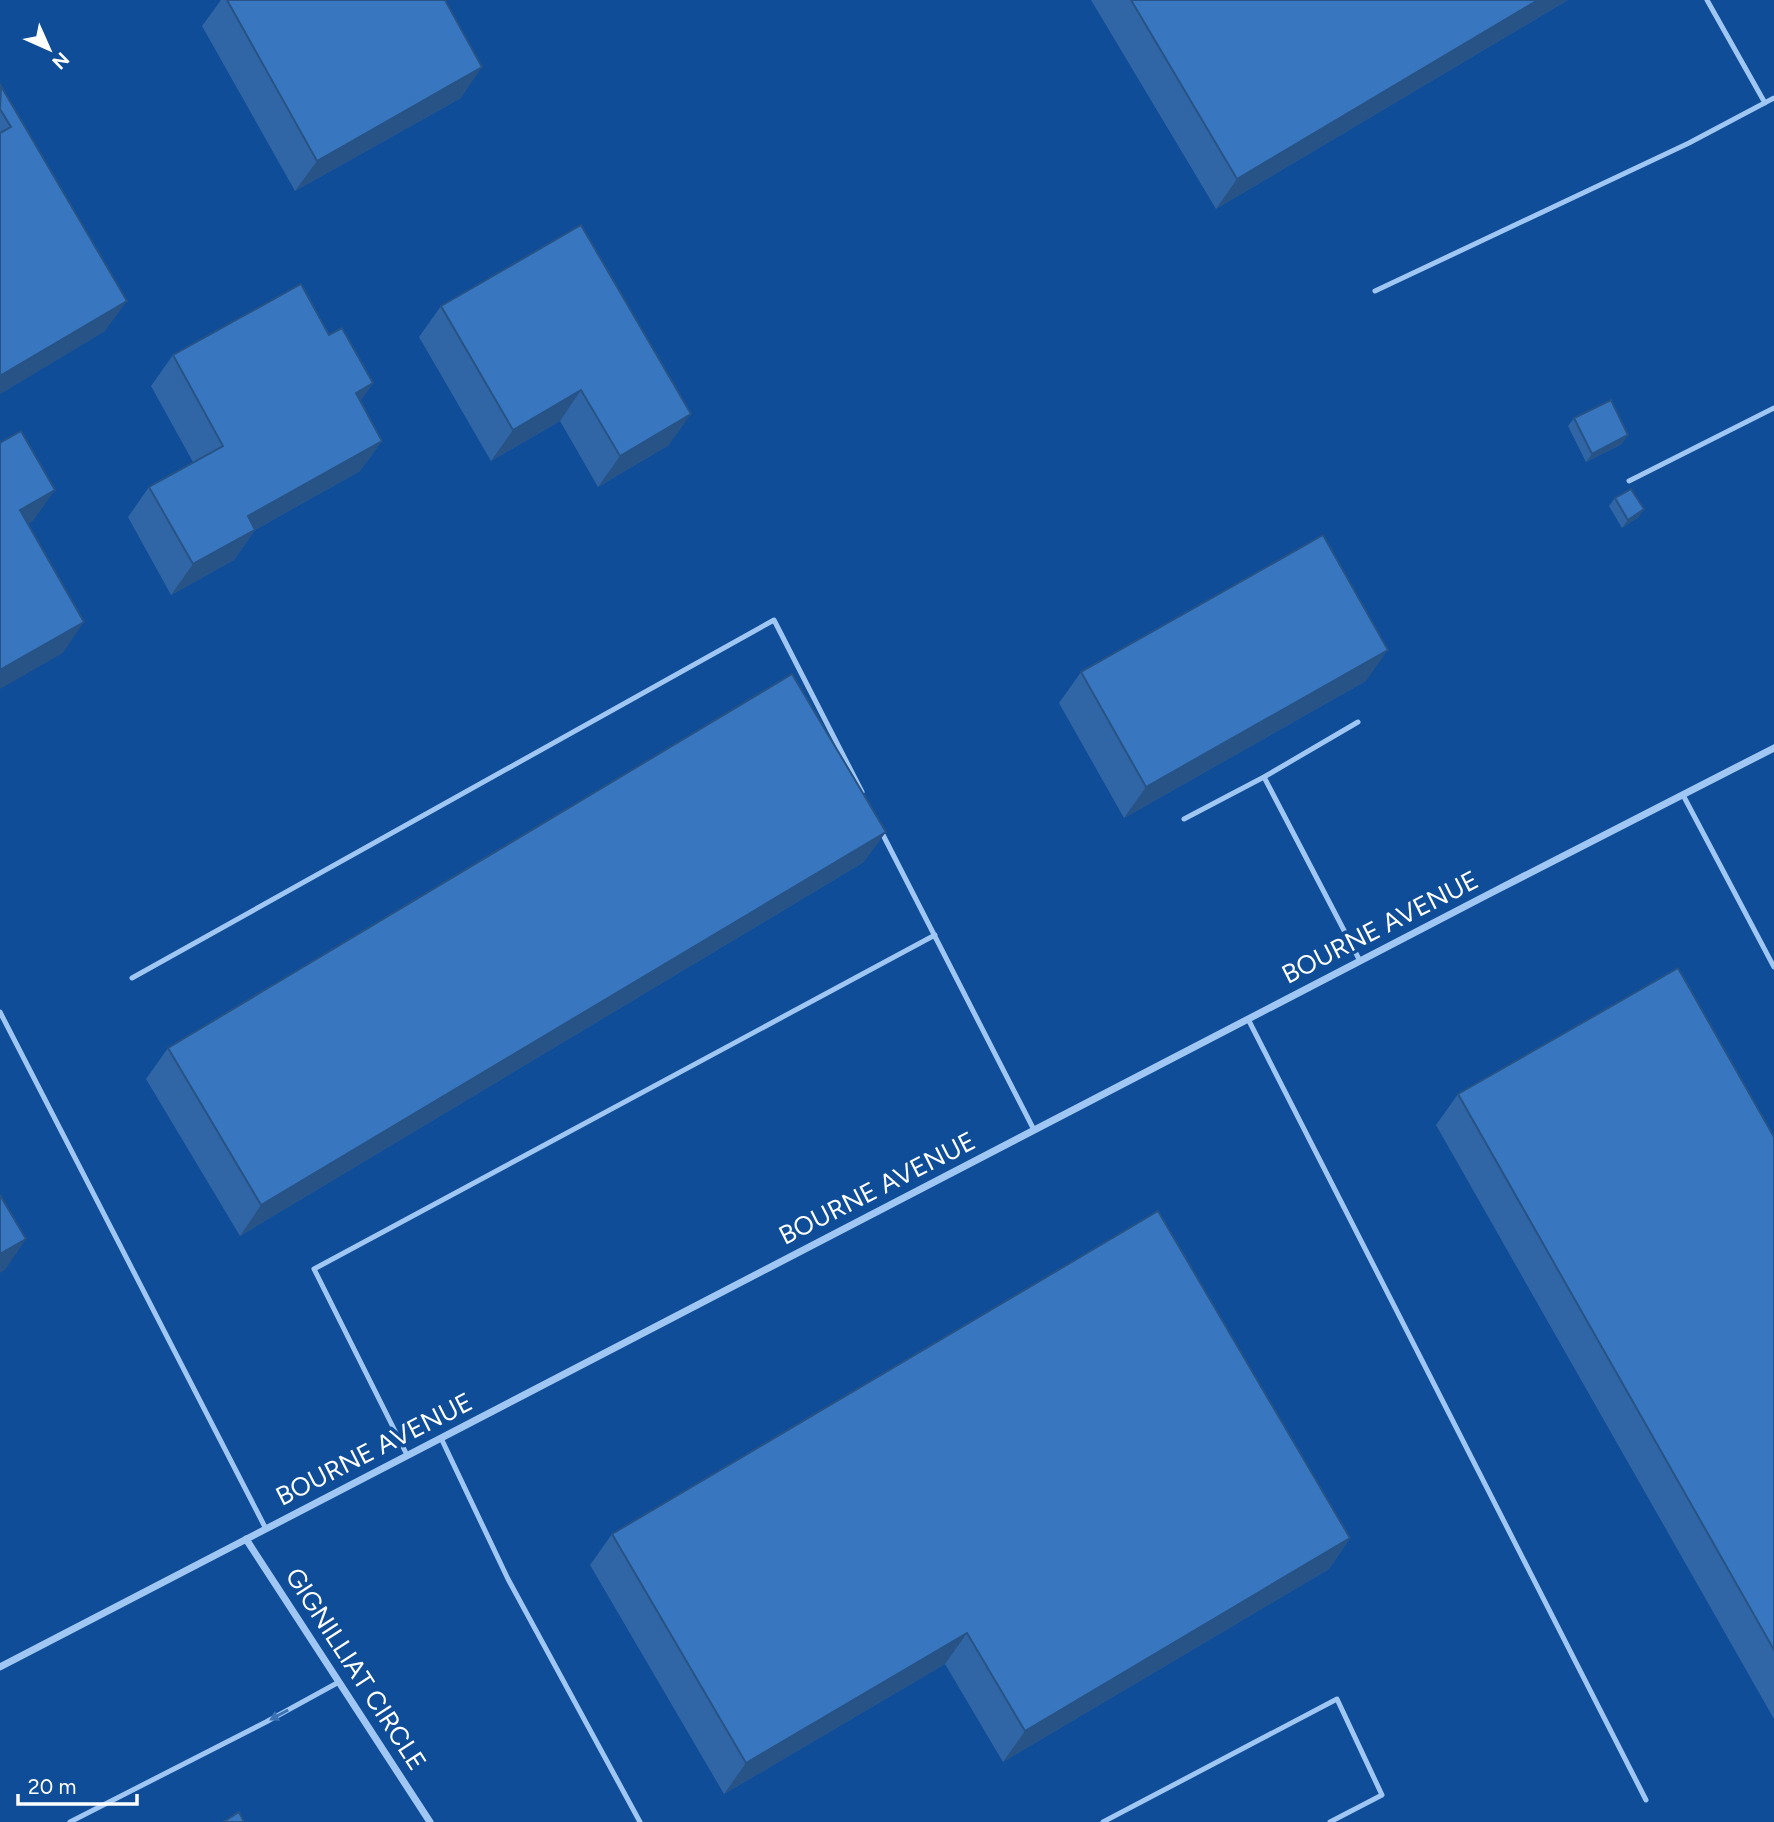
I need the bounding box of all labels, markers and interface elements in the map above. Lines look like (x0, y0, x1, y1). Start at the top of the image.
north arrow (14, 14, 84, 84)
text: N (47, 47, 74, 74)
street label: BOURNE AVENUE (1276, 864, 1484, 990)
street label: BOURNE AVENUE (773, 1125, 981, 1251)
street label: BOURNE AVENUE (270, 1386, 478, 1512)
street label: GIGNILLIAT CIRCLE (279, 1562, 433, 1776)
one-way arrow (270, 1709, 289, 1721)
scale bar (18, 1762, 136, 1806)
text: 20 m (28, 1774, 76, 1799)

